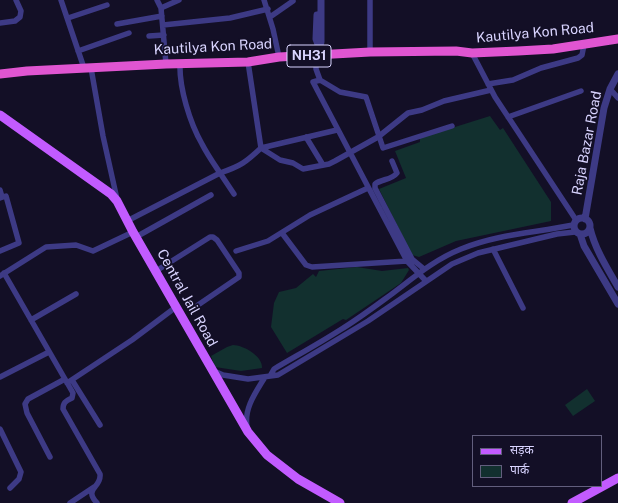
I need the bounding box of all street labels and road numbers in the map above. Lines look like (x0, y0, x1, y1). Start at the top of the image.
street label: Kautilya Kon Road (475, 19, 595, 47)
street label: Kautilya Kon Road (153, 36, 273, 58)
road number: NH31 (287, 45, 331, 67)
street label: Raja Bazar Road (569, 90, 605, 196)
street label: Central Jail Road (153, 246, 221, 350)

